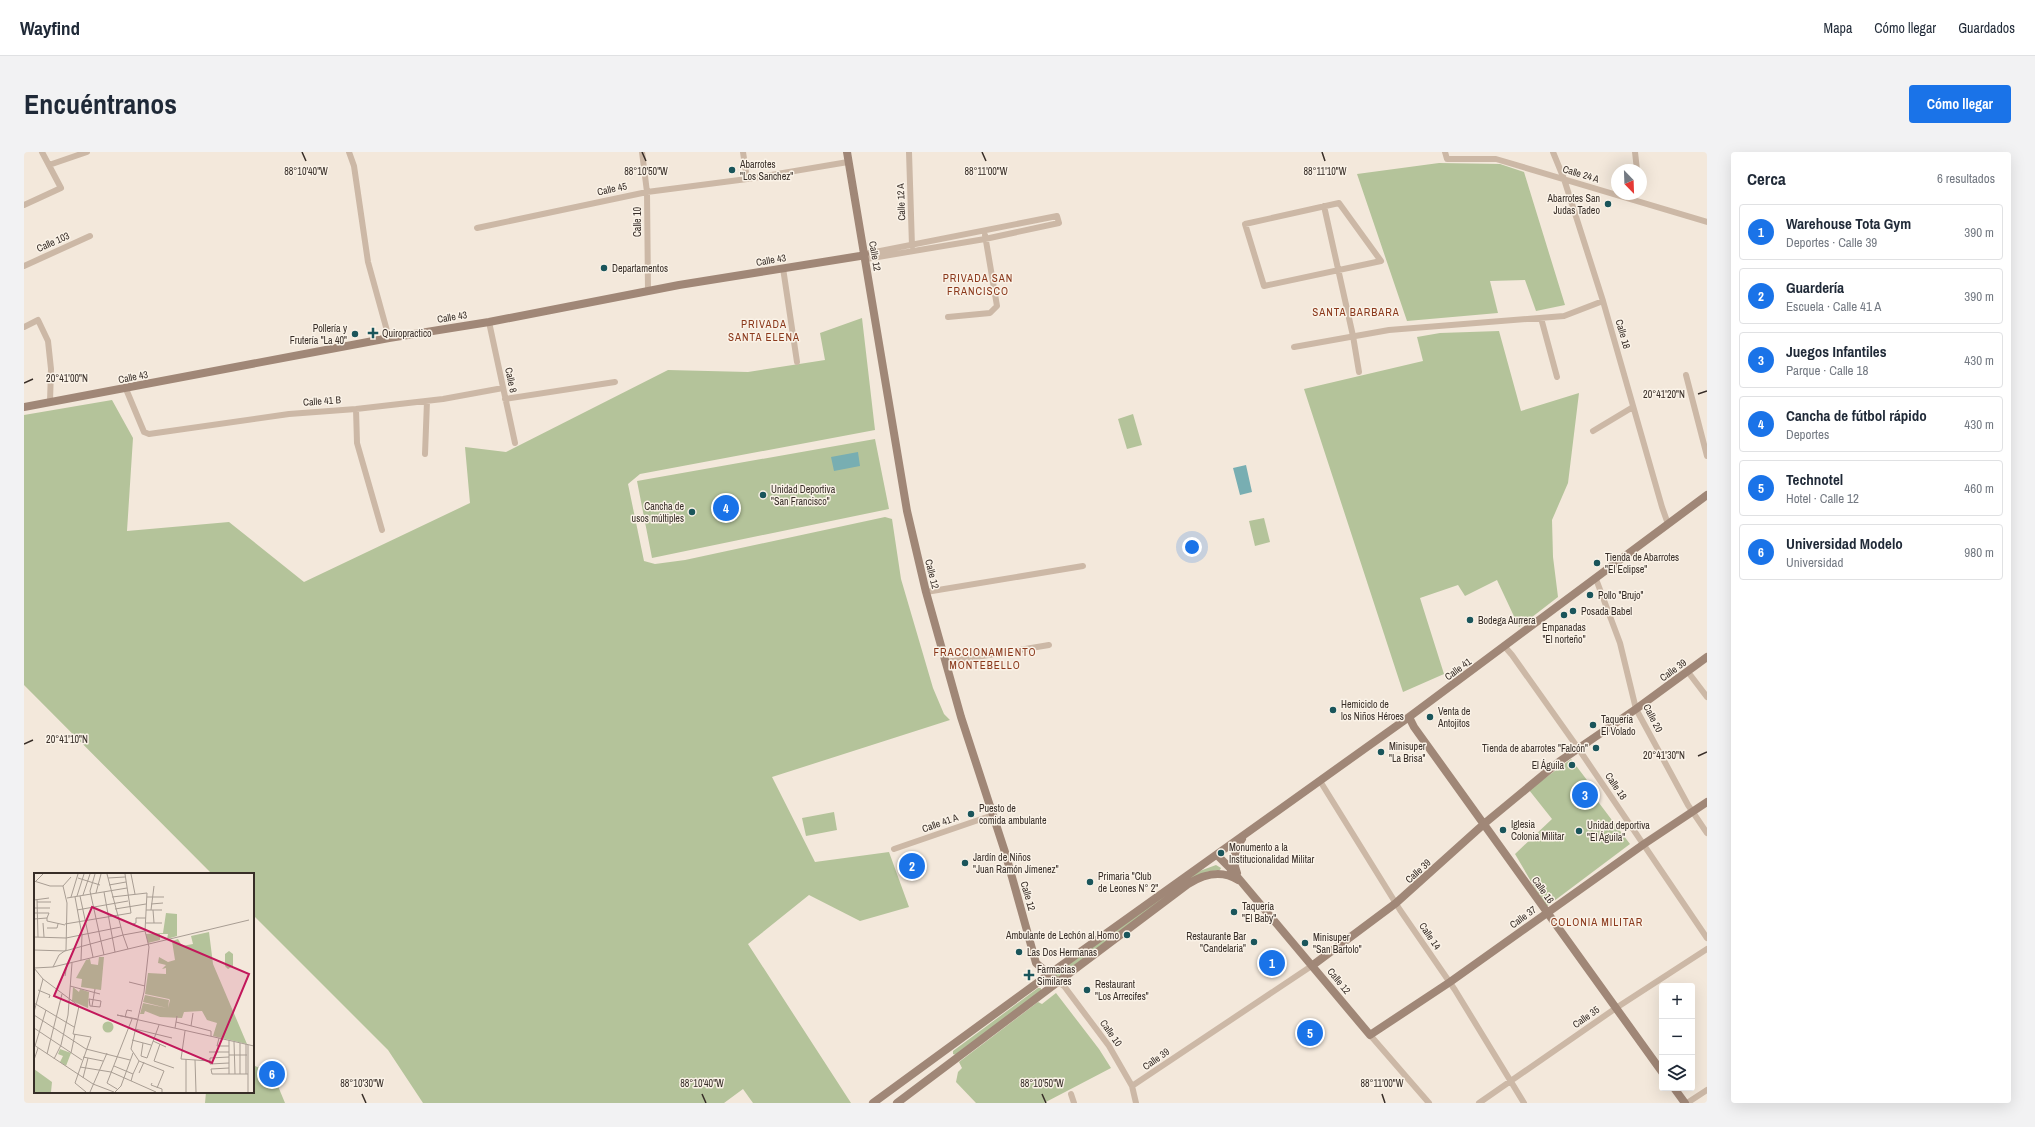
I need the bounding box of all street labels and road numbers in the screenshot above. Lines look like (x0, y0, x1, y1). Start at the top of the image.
street label: Calle 24 A (1561, 162, 1601, 186)
street label: Calle 45 (596, 179, 628, 198)
street label: Calle 12 A (894, 183, 908, 221)
street label: Calle 10 (631, 207, 644, 237)
street label: Calle 103 (35, 229, 72, 255)
street label: Calle 12 (866, 240, 884, 272)
street label: Calle 43 (755, 251, 787, 269)
street label: Calle 43 (436, 308, 468, 326)
street label: Calle 18 (1613, 318, 1634, 351)
street label: Calle 8 (502, 366, 520, 394)
street label: Calle 43 (117, 368, 149, 386)
street label: Calle 41 B (303, 393, 342, 409)
street label: Calle 12 (922, 558, 942, 591)
street label: Calle 41 (1442, 655, 1474, 683)
street label: Calle 39 (1657, 656, 1689, 684)
street label: Calle 20 (1640, 702, 1666, 735)
street label: Calle 18 (1602, 770, 1630, 802)
street label: Calle 41 A (920, 811, 960, 835)
street label: Calle 39 (1402, 856, 1434, 886)
street label: Calle 16 (1529, 874, 1557, 906)
street label: Calle 12 (1018, 880, 1039, 913)
street label: Calle 37 (1507, 903, 1539, 931)
street label: Calle 14 (1416, 920, 1444, 952)
street label: Calle 12 (1324, 965, 1354, 997)
street label: Calle 35 (1570, 1003, 1602, 1031)
street label: Calle 10 (1097, 1017, 1125, 1049)
street label: Calle 39 (1140, 1045, 1172, 1073)

